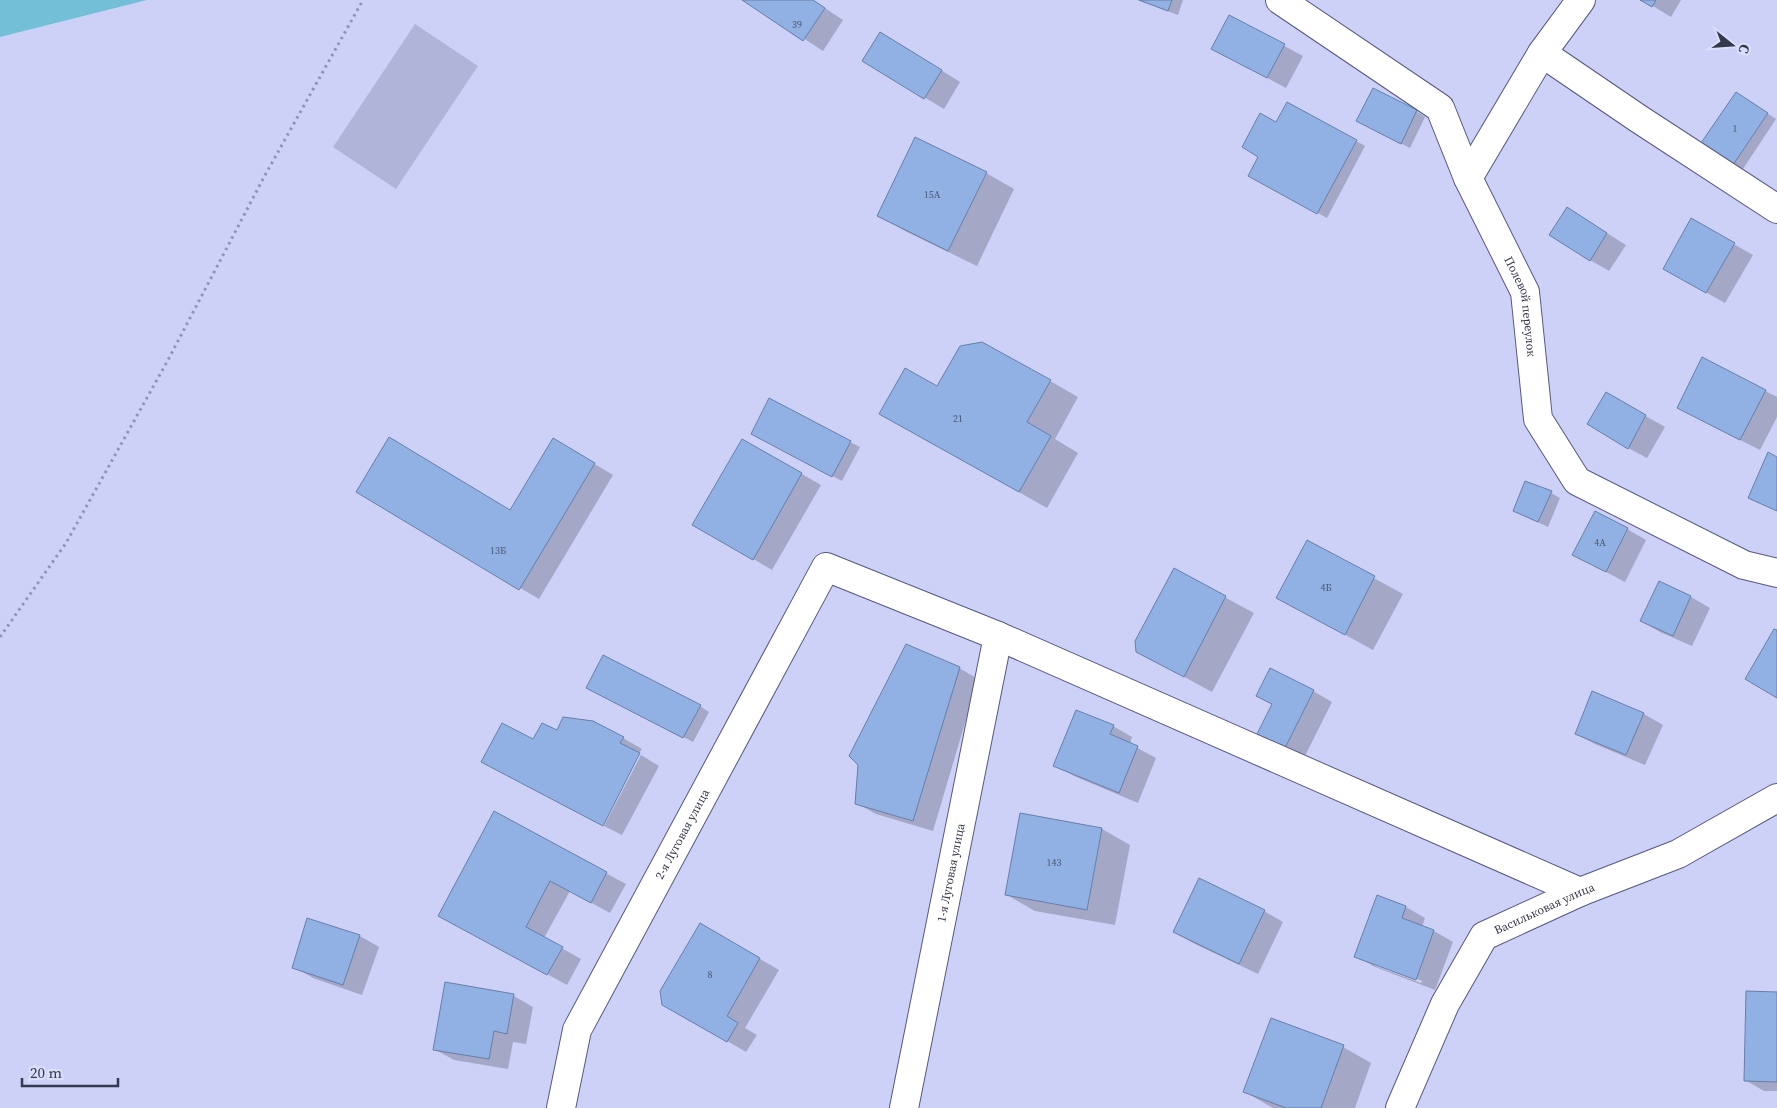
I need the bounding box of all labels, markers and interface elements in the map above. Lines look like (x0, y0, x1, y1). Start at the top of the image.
house number: 39 (792, 18, 802, 31)
north arrow (1707, 20, 1757, 70)
text: С (1734, 42, 1755, 56)
house number: 1 (1733, 122, 1738, 135)
house number: 15А (924, 188, 941, 201)
street label: Полевой переулок (1501, 254, 1540, 358)
house number: 21 (953, 412, 963, 425)
house number: 4А (1594, 536, 1606, 549)
house number: 13Б (490, 544, 506, 557)
house number: 4Б (1320, 581, 1332, 594)
street label: 2-я Луговая улица (652, 785, 714, 882)
street label: 1-я Луговая улица (933, 821, 969, 923)
house number: 143 (1047, 856, 1062, 869)
street label: Васильковая улица (1492, 879, 1598, 938)
house number: 8 (708, 968, 713, 981)
scale bar (22, 1056, 119, 1088)
text: 20 m (30, 1062, 62, 1083)

